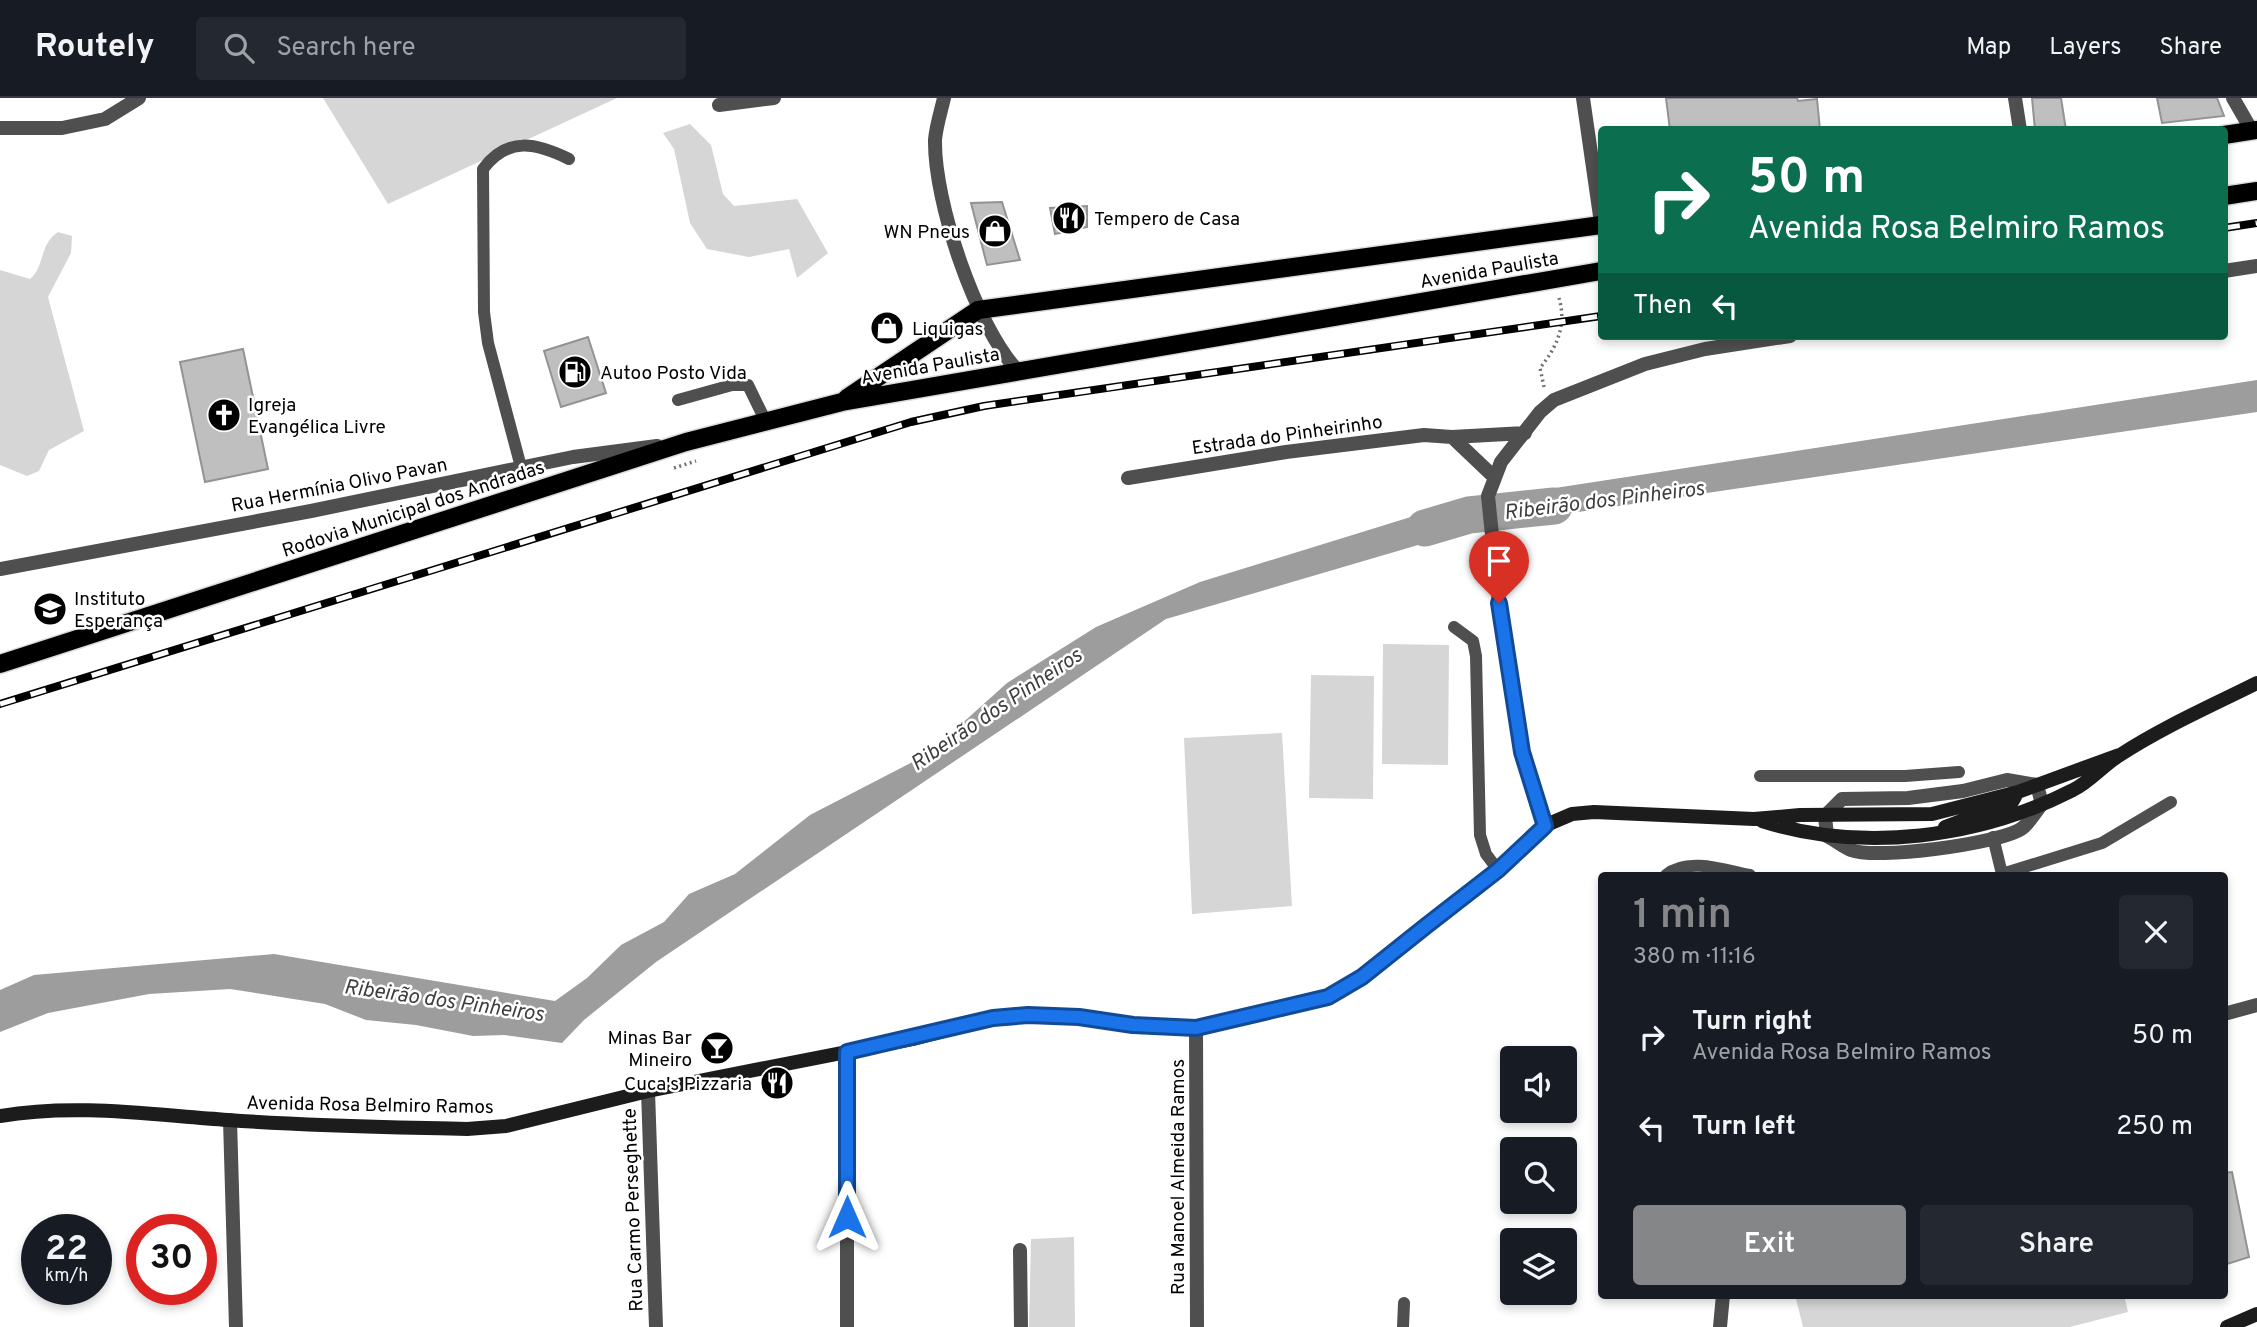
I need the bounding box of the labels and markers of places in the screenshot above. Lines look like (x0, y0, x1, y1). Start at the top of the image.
restaurant icon: Tempero de Casa (1050, 199, 1088, 237)
place label: Tempero de Casa (1094, 208, 1240, 232)
shop icon: WN Pneus (976, 212, 1014, 250)
place label: WN Pneus (884, 221, 970, 245)
shop icon: Liquigas (868, 309, 906, 347)
place label: Liquigas (912, 318, 983, 342)
fuel station icon: Autoo Posto Vida (556, 353, 594, 391)
place label: Autoo Posto Vida (600, 362, 747, 386)
place label: Igreja Evangélica Livre (248, 394, 386, 440)
church icon: Igreja Evangélica Livre (205, 396, 243, 434)
pin (1469, 531, 1529, 603)
place label: Instituto Esperança (74, 588, 163, 634)
school or university icon: Instituto Esperança (31, 590, 69, 628)
place label: Minas Bar Mineiro (607, 1027, 693, 1073)
bar icon: Minas Bar Mineiro (698, 1029, 736, 1067)
restaurant icon: Cuca's Pizzaria (758, 1064, 796, 1102)
place label: Cuca's Pizzaria (624, 1073, 752, 1097)

